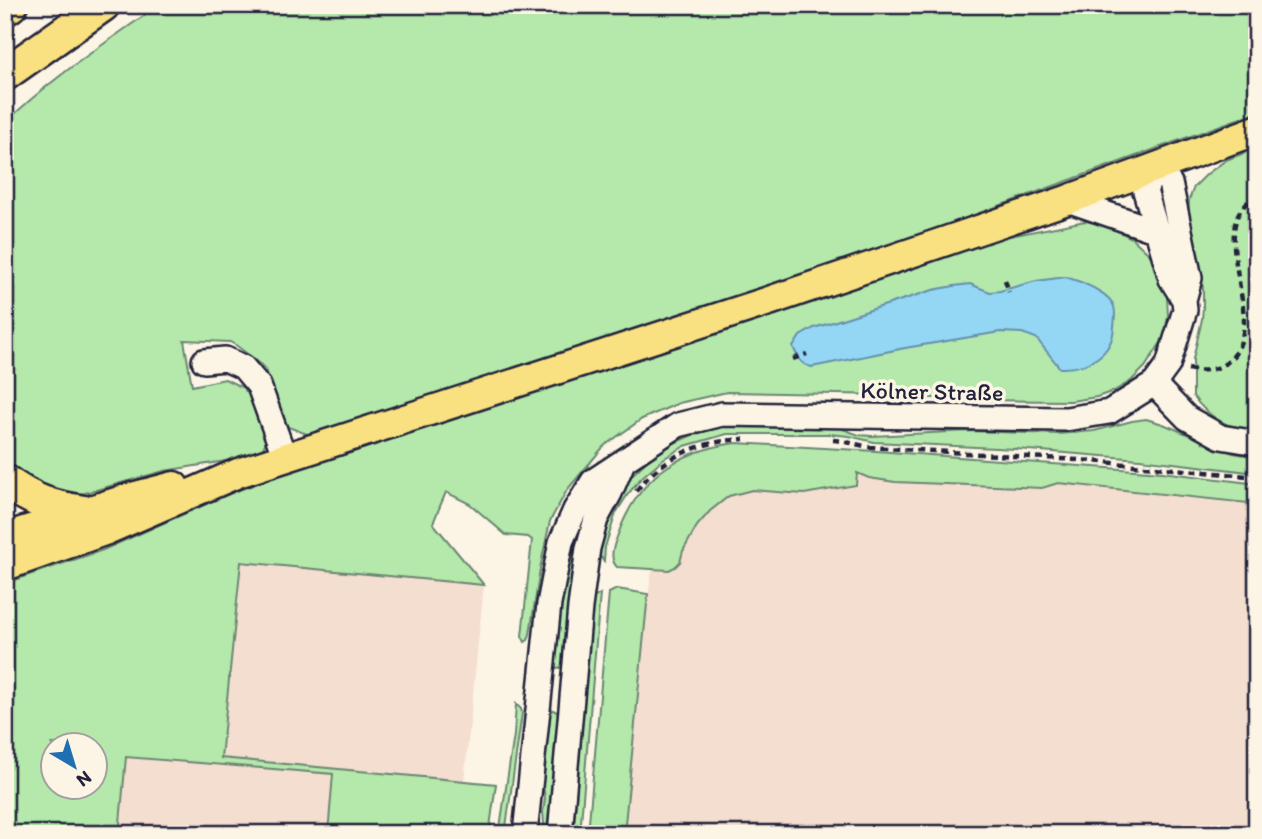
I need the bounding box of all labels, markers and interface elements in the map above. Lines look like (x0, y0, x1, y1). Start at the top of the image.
street label: Kölner Straße (860, 375, 1004, 407)
north arrow (38, 730, 108, 800)
text: N (72, 766, 96, 792)

